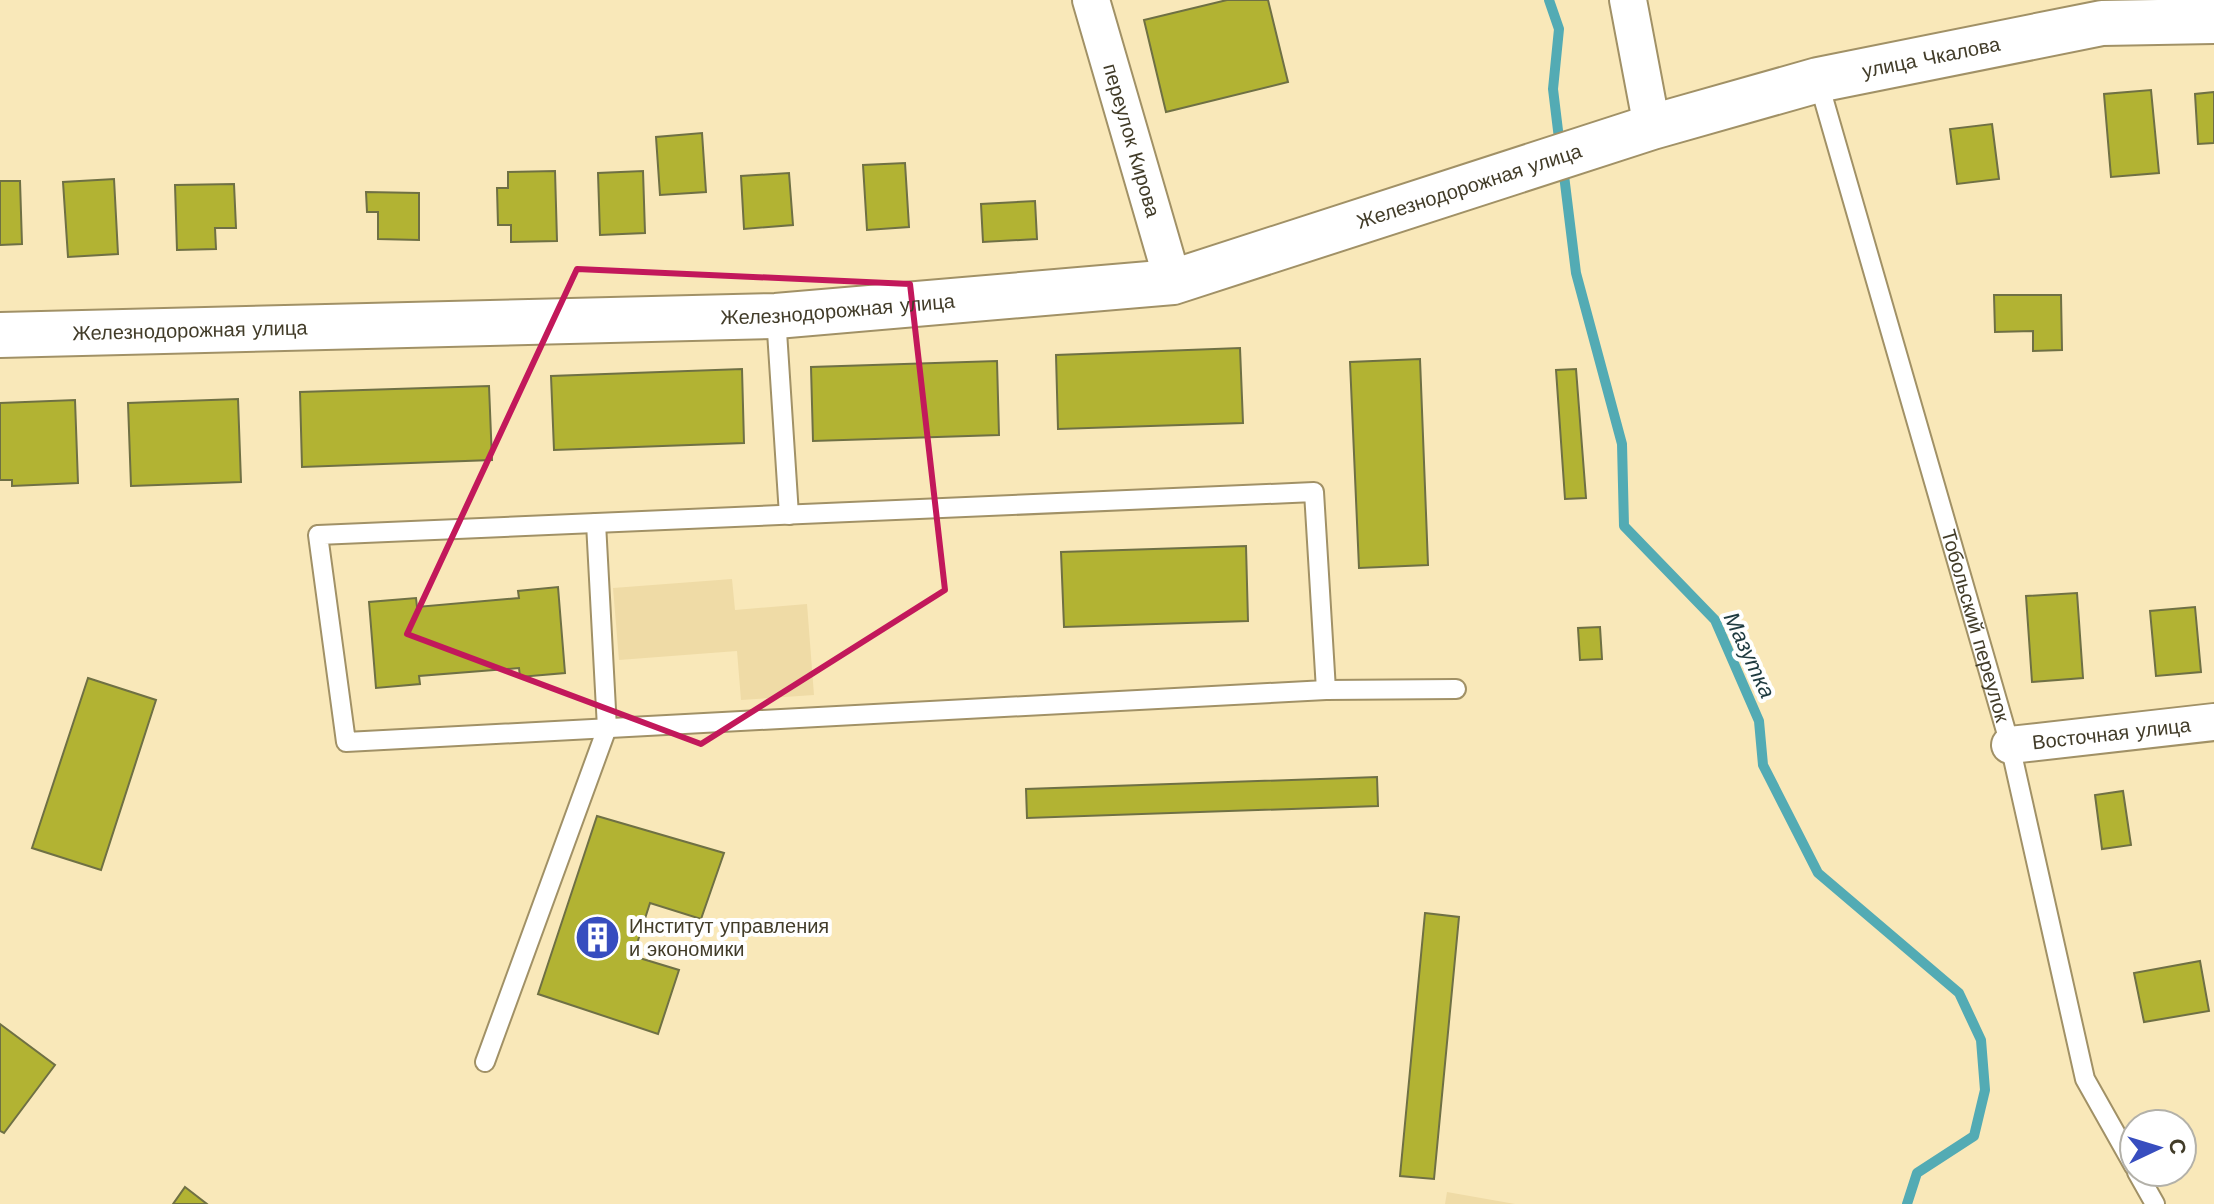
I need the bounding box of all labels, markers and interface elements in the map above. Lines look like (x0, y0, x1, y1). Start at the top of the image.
street label: улица Чкалова (1860, 32, 2003, 83)
street label: переулок Кирова (1098, 61, 1166, 221)
street label: Железнодорожная улица (1354, 138, 1586, 234)
street label: Железнодорожная улица (720, 289, 957, 329)
street label: Железнодорожная улица (72, 315, 309, 345)
street label: Тобольский переулок (1936, 527, 2015, 725)
water label: Мазутка (1719, 608, 1780, 702)
street label: Восточная улица (2031, 713, 2193, 754)
building icon: Институт управления и экономики (574, 913, 622, 961)
place label: Институт управления и экономики (629, 914, 829, 961)
north arrow (2118, 1108, 2198, 1188)
text: С (2164, 1138, 2190, 1156)

